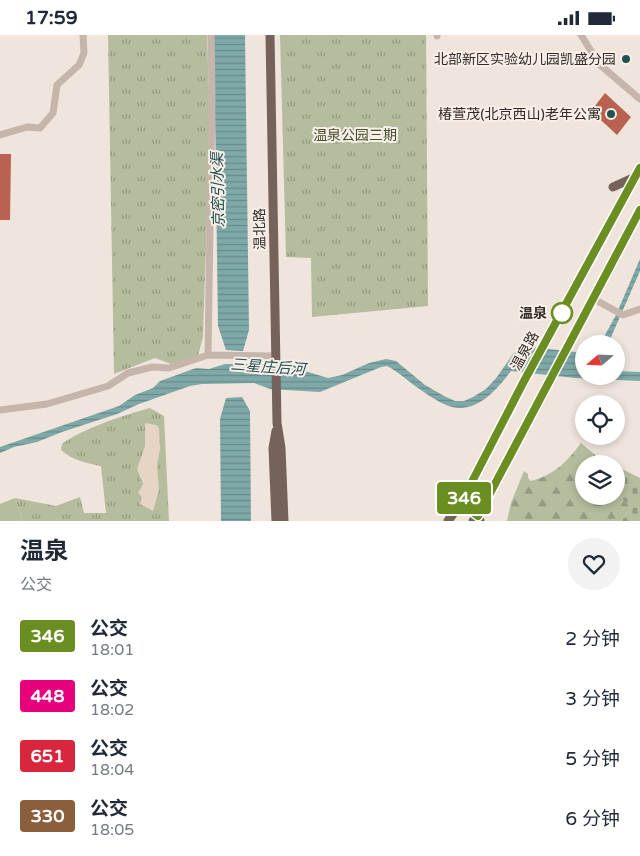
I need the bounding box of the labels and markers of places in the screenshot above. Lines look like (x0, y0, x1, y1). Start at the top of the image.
place label: 北部新区实验幼儿园凯盛分园 (434, 51, 616, 68)
marker: 北部新区实验幼儿园凯盛分园 (620, 53, 632, 65)
place label: 椿萱茂(北京西山)老年公寓 (438, 106, 601, 123)
marker: 椿萱茂(北京西山)老年公寓 (605, 108, 617, 120)
marker: 温泉 (551, 302, 573, 324)
place label: 温泉 (519, 305, 547, 322)

